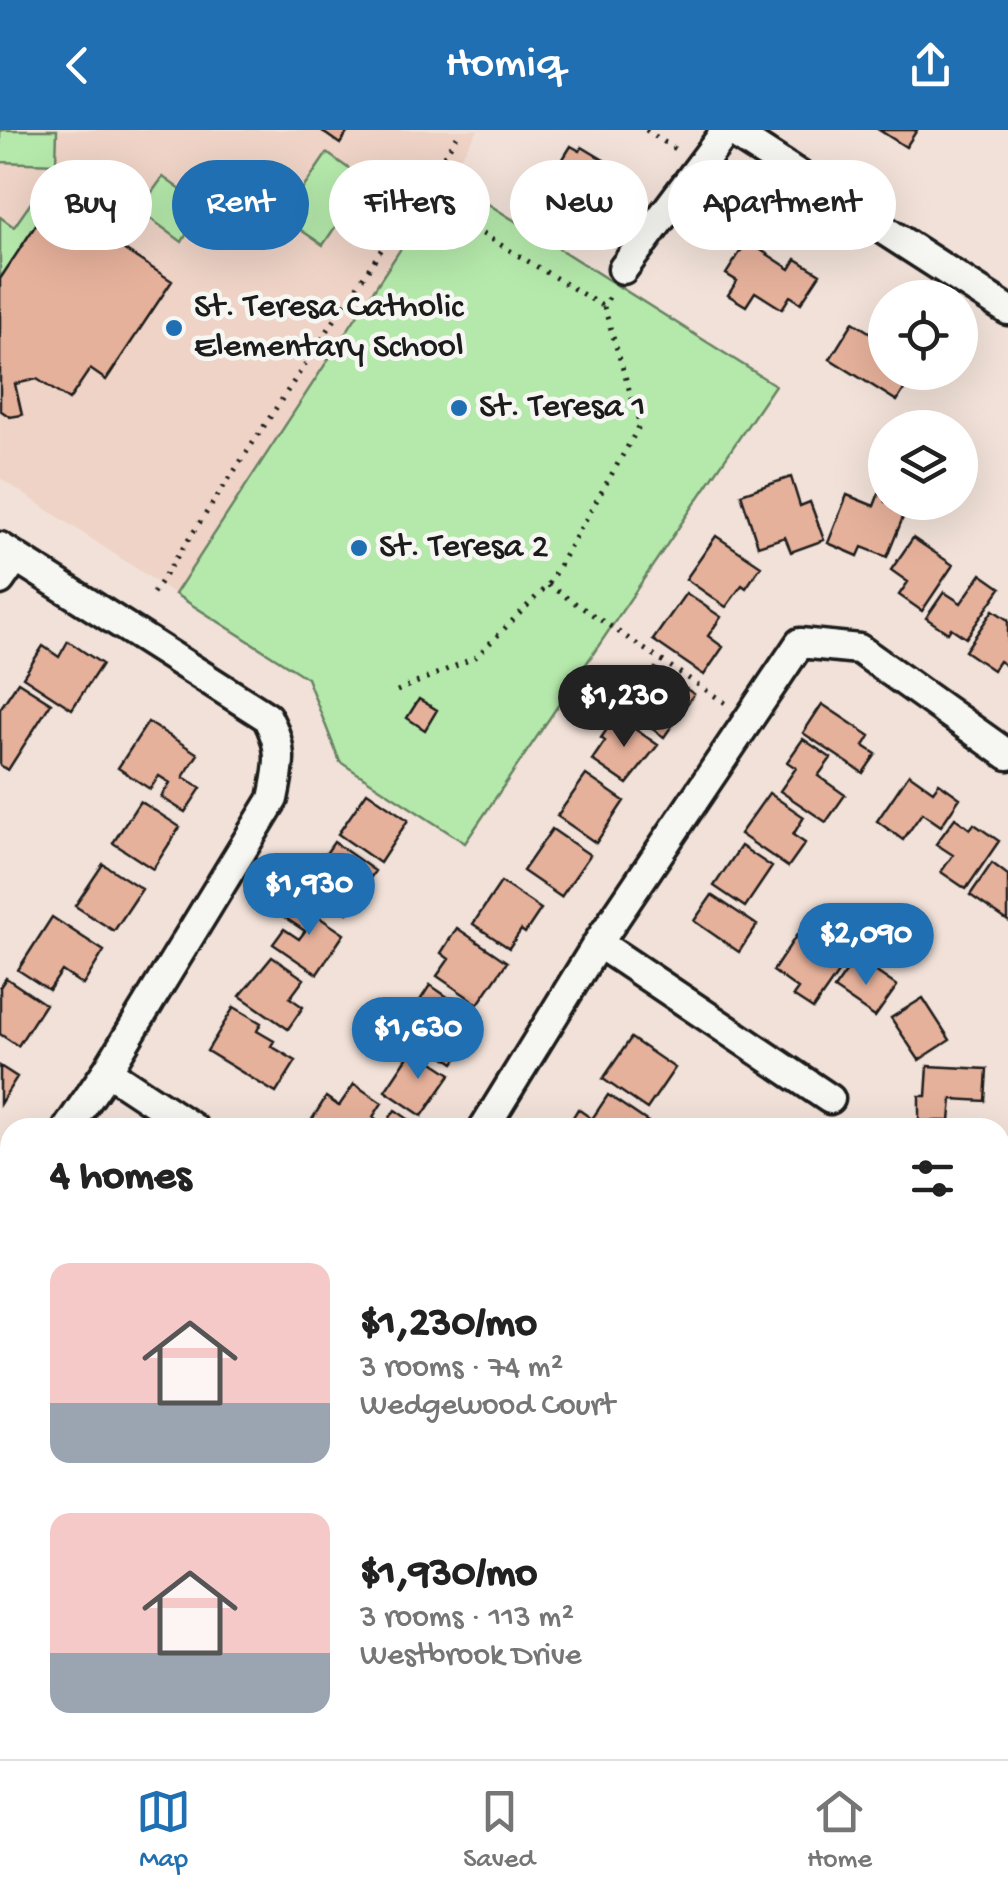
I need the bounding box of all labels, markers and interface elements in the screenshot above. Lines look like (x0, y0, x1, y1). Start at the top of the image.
icon: back (50, 38, 105, 93)
icon: share (903, 38, 958, 93)
text: Homiq (445, 39, 563, 92)
chip: Buy (30, 160, 152, 250)
chip: Rent (172, 160, 309, 250)
chip: Filters (329, 160, 490, 250)
chip: New (510, 160, 648, 250)
chip: Apartment (668, 160, 896, 250)
map controls (868, 280, 978, 520)
button: locate (868, 280, 978, 390)
place label: St. Teresa Catholic Elementary School (194, 288, 464, 369)
marker: St. Teresa Catholic Elementary School (163, 317, 185, 339)
place label: St. Teresa 1 (479, 388, 646, 429)
marker: St. Teresa 1 (448, 397, 470, 419)
button: layers (868, 410, 978, 520)
place label: St. Teresa 2 (379, 528, 549, 569)
marker: St. Teresa 2 (348, 537, 370, 559)
pin: $1,230 (543, 665, 705, 750)
text: $1,230 (580, 678, 668, 716)
pin: $1,930 (228, 853, 390, 938)
text: $1,930 (265, 866, 353, 904)
pin: $2,090 (785, 903, 947, 988)
text: $2,090 (820, 916, 912, 954)
pin: $1,630 (337, 997, 499, 1082)
text: $1,630 (374, 1010, 462, 1048)
icon: filters (905, 1151, 960, 1206)
text: 4 homes (50, 1154, 191, 1203)
text: $1,230/mo (360, 1301, 537, 1350)
icon: home (130, 1303, 250, 1423)
text: 3 rooms · 74 m² (360, 1350, 563, 1388)
text: Wedgewood Court (360, 1388, 615, 1426)
text: $1,930/mo (360, 1551, 537, 1600)
icon: home (130, 1553, 250, 1673)
text: 3 rooms · 113 m² (360, 1600, 574, 1638)
text: Westbrook Drive (360, 1638, 582, 1676)
tab: Map (136, 1784, 191, 1877)
tab: Saved (463, 1784, 535, 1877)
tab: Home (807, 1784, 872, 1877)

